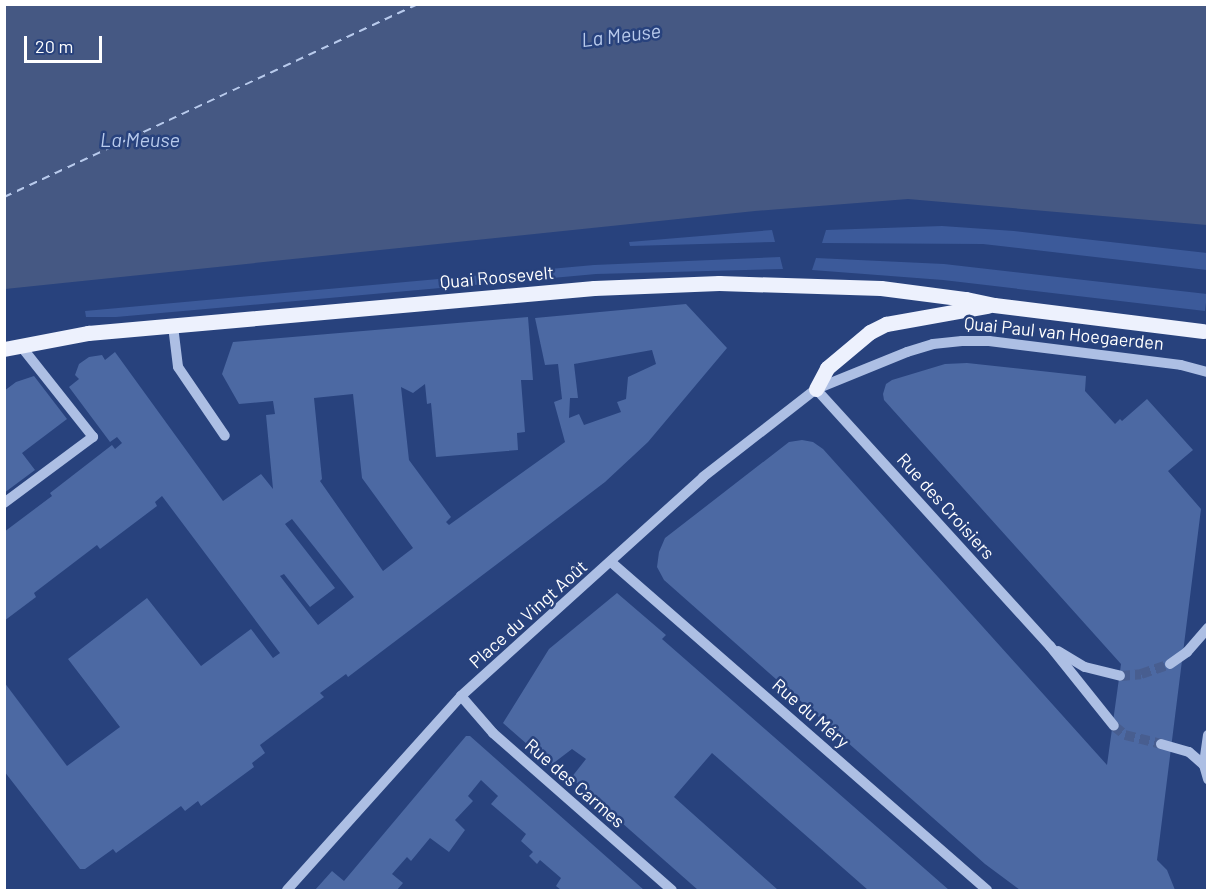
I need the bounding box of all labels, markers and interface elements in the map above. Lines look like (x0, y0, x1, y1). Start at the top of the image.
water label: La Meuse (580, 18, 662, 52)
scale bar (27, 24, 105, 62)
text: 20 m (35, 35, 73, 57)
water label: La Meuse (100, 127, 180, 151)
street label: Quai Roosevelt (439, 261, 555, 293)
street label: Quai Paul van Hoegaerden (963, 312, 1165, 354)
street label: Rue des Croisiers (893, 449, 999, 563)
street label: Place du Vingt Août (465, 555, 591, 673)
street label: Rue du Méry (768, 674, 854, 752)
street label: Rue des Carmes (521, 734, 629, 832)

